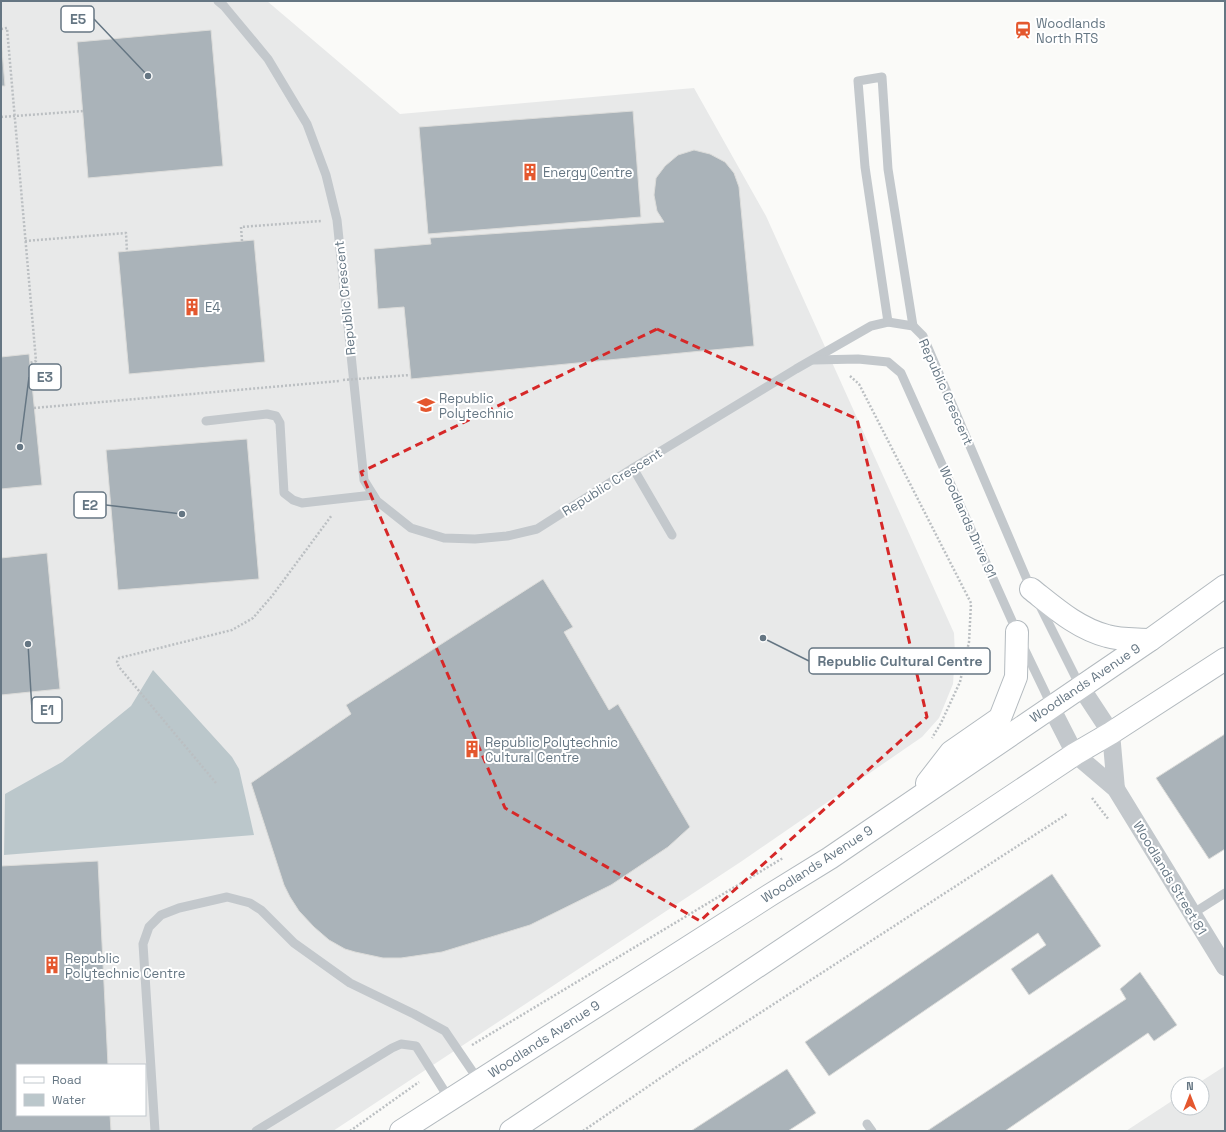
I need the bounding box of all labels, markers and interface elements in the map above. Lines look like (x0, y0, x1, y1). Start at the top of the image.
callout: E5 (61, 6, 94, 32)
text: E5 (70, 10, 86, 28)
place label: Woodlands North RTS (1036, 15, 1106, 47)
station icon: Woodlands North RTS (1013, 20, 1033, 40)
building icon: Energy Centre (520, 162, 540, 182)
place label: Energy Centre (543, 164, 632, 181)
street label: Republic Crescent (331, 240, 359, 356)
building icon: E4 (182, 297, 202, 317)
place label: E4 (205, 299, 220, 316)
street label: Republic Crescent (915, 336, 977, 448)
callout: E3 (29, 364, 61, 390)
text: E3 (37, 368, 53, 386)
place label: Republic Polytechnic (439, 390, 514, 422)
school or university icon: Republic Polytechnic (416, 395, 436, 415)
street label: Republic Crescent (559, 444, 665, 520)
street label: Woodlands Drive 91 (936, 463, 1000, 581)
callout: E2 (74, 492, 106, 518)
text: E2 (82, 496, 98, 514)
street label: Woodlands Avenue 9 (1026, 640, 1144, 726)
callout: Republic Cultural Centre (809, 648, 990, 674)
text: Republic Cultural Centre (817, 652, 983, 670)
callout: E1 (32, 697, 62, 723)
text: E1 (40, 701, 54, 719)
place label: Republic Polytechnic Cultural Centre (485, 734, 618, 766)
building icon: Republic Polytechnic Cultural Centre (462, 739, 482, 759)
street label: Woodlands Street 81 (1129, 818, 1211, 938)
street label: Woodlands Avenue 9 (758, 821, 876, 906)
place label: Republic Polytechnic Centre (65, 950, 185, 982)
building icon: Republic Polytechnic Centre (42, 955, 62, 975)
street label: Woodlands Avenue 9 (485, 996, 603, 1081)
legend (16, 1064, 146, 1116)
text: Road (52, 1072, 81, 1088)
north arrow (1170, 1076, 1210, 1116)
text: N (1186, 1079, 1194, 1093)
text: Water (52, 1092, 86, 1108)

